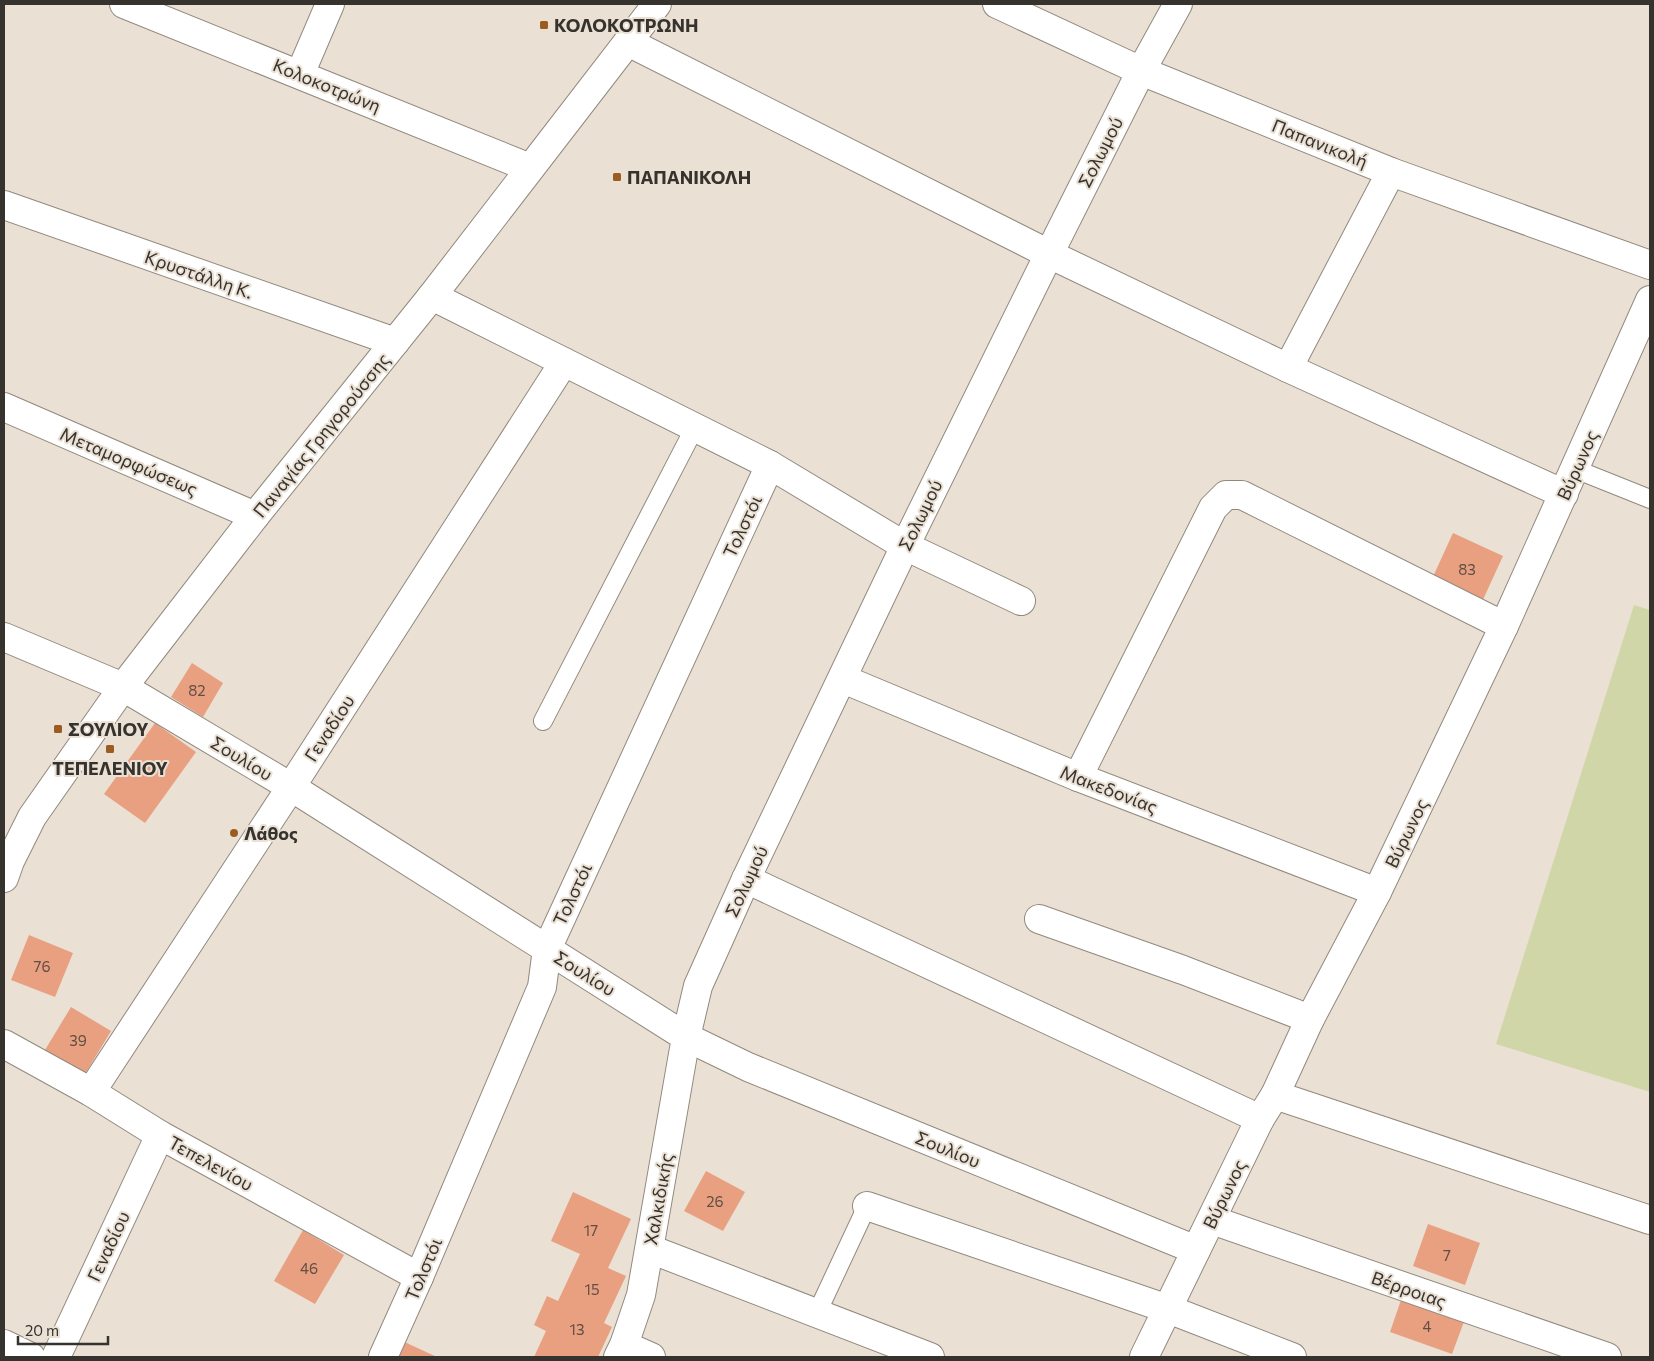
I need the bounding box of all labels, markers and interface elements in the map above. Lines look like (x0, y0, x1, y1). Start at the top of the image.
place label: ΚΟΛΟΚΟΤΡΩΝΗ (554, 14, 698, 36)
marker: ΚΟΛΟΚΟΤΡΩΝΗ (538, 19, 550, 31)
street label: Κολοκοτρώνη (270, 53, 384, 117)
street label: Σολωμού (1073, 113, 1127, 191)
street label: Παπανικολή (1269, 114, 1371, 172)
place label: ΠΑΠΑΝΙΚΟΛΗ (627, 166, 751, 188)
marker: ΠΑΠΑΝΙΚΟΛΗ (611, 171, 623, 183)
street label: Κρυστάλλη Κ. (142, 245, 256, 303)
street label: Παναγίας Γρηγορούσσης (248, 349, 394, 521)
street label: Μεταμορφώσεως (57, 422, 201, 500)
street label: Βύρωνος (1552, 427, 1602, 503)
street label: Σολωμού (893, 476, 947, 554)
street label: Τολστόι (718, 491, 766, 561)
house number: 83 (1458, 560, 1476, 578)
house number: 82 (188, 681, 206, 699)
street label: Γεναδίου (299, 691, 359, 765)
place label: ΣΟΥΛΙΟΥ (68, 718, 149, 740)
marker: ΣΟΥΛΙΟΥ (52, 723, 64, 735)
street label: Σουλίου (207, 731, 277, 785)
marker: ΤΕΠΕΛΕΝΙΟΥ (104, 743, 116, 755)
place label: ΤΕΠΕΛΕΝΙΟΥ (52, 757, 168, 779)
street label: Μακεδονίας (1057, 760, 1161, 818)
street label: Βύρωνος (1380, 795, 1432, 871)
place label: Λάθος (244, 822, 298, 844)
marker: Λάθος (228, 827, 240, 839)
street label: Σολωμού (720, 842, 772, 920)
street label: Τολστόι (548, 859, 596, 929)
street label: Σουλίου (550, 946, 620, 1000)
house number: 76 (34, 957, 50, 975)
house number: 39 (69, 1031, 87, 1049)
street label: Σουλίου (912, 1126, 984, 1172)
street label: Τεπελενίου (165, 1131, 257, 1195)
street label: Χαλκιδικής (639, 1151, 677, 1247)
street label: Βύρωνος (1198, 1156, 1250, 1232)
house number: 26 (706, 1192, 724, 1210)
street label: Γεναδίου (82, 1207, 134, 1285)
house number: 17 (584, 1221, 598, 1239)
street label: Τολστόι (400, 1234, 446, 1304)
house number: 7 (1443, 1246, 1451, 1264)
house number: 46 (300, 1259, 318, 1277)
street label: Βέρροιας (1369, 1266, 1449, 1312)
house number: 15 (584, 1280, 600, 1298)
scale bar (18, 1314, 108, 1346)
house number: 4 (1423, 1317, 1432, 1335)
house number: 13 (570, 1320, 584, 1338)
text: 20 m (25, 1321, 59, 1339)

